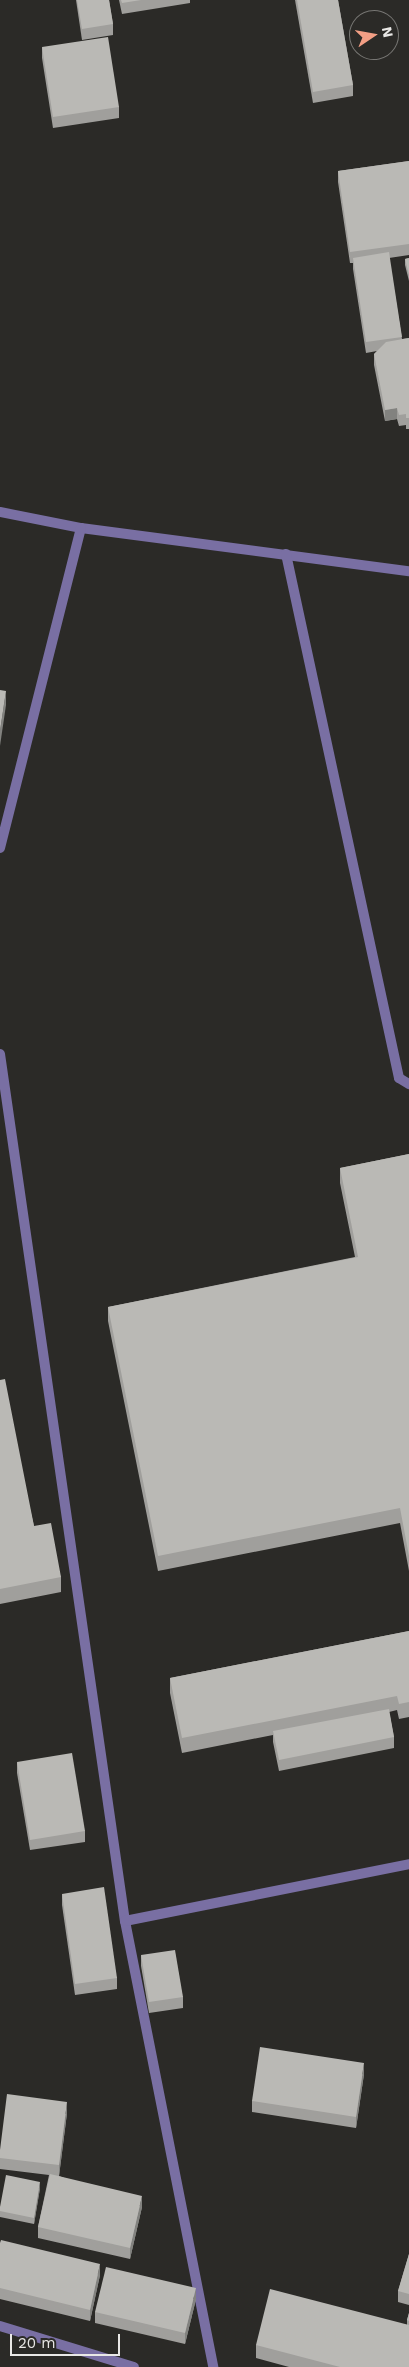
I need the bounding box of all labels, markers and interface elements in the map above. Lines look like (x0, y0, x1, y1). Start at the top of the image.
north arrow (349, 10, 399, 60)
text: N (379, 25, 397, 39)
scale bar (12, 2324, 122, 2356)
text: 20 m (18, 2334, 56, 2352)

